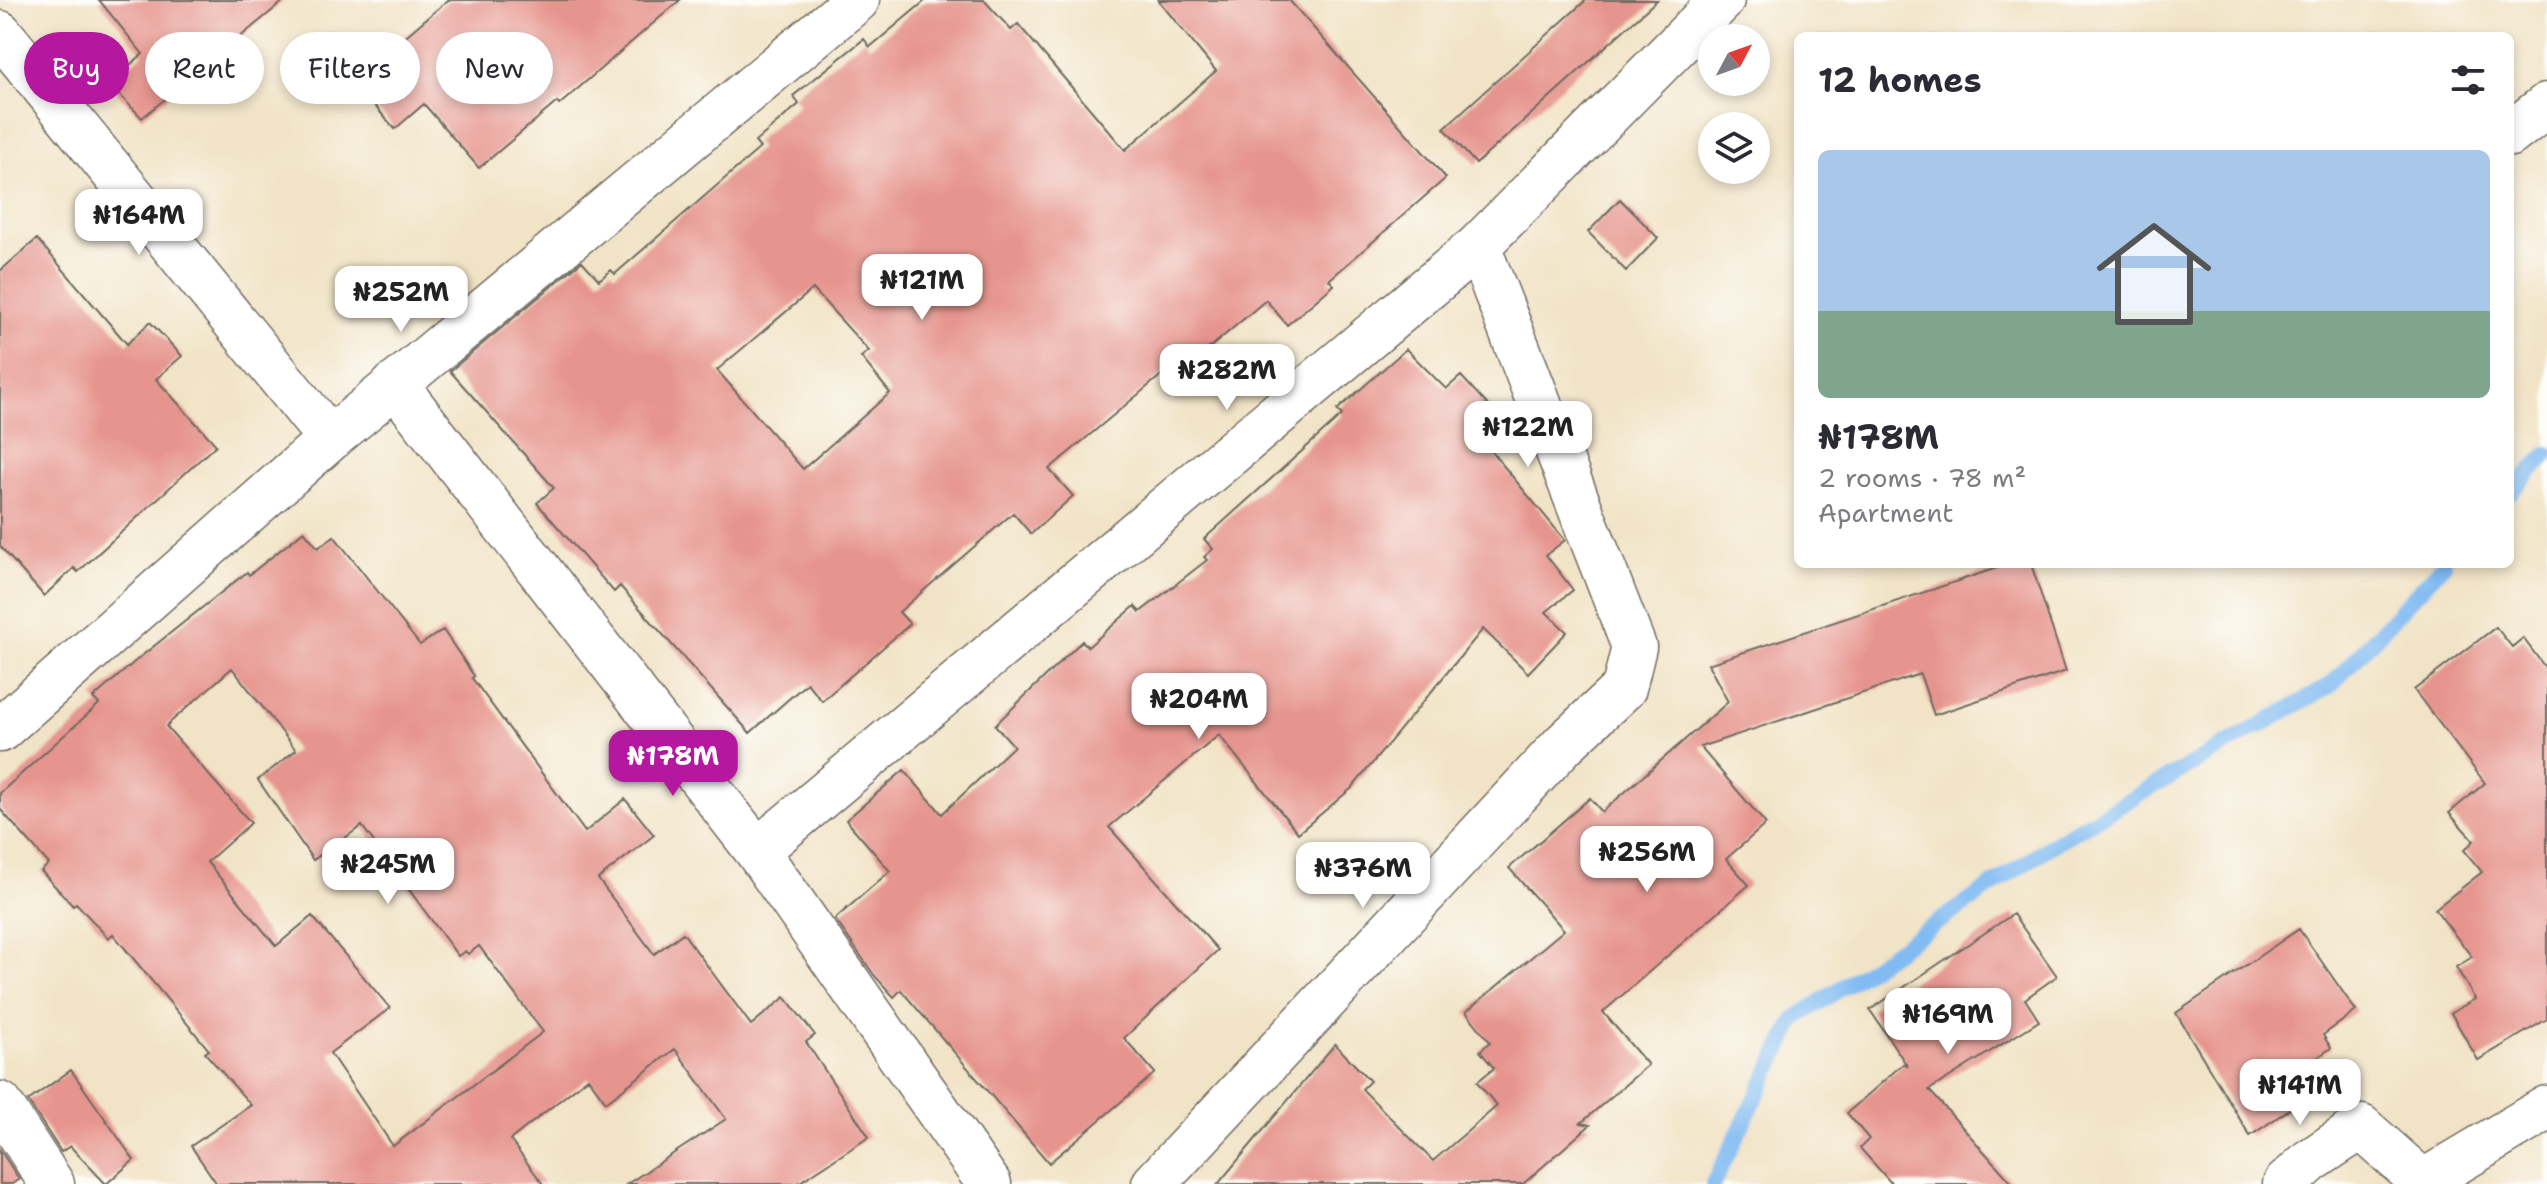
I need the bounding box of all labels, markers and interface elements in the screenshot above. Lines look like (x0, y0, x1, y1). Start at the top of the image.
north arrow (1698, 24, 1770, 96)
map controls (1698, 24, 1770, 184)
chip: Buy (24, 32, 129, 104)
chip: Rent (145, 32, 264, 104)
chip: Filters (280, 32, 420, 104)
chip: New (436, 32, 553, 104)
text: 12 homes (1818, 57, 1982, 103)
icon: filters (2446, 58, 2490, 102)
button: layers (1698, 112, 1770, 184)
pin: ₦164M (83, 189, 195, 257)
text: ₦164M (93, 197, 185, 232)
icon: home (2082, 202, 2226, 346)
pin: ₦121M (866, 254, 978, 322)
text: ₦121M (880, 262, 964, 297)
pin: ₦252M (345, 266, 457, 334)
text: ₦252M (353, 274, 449, 309)
pin: ₦282M (1171, 344, 1283, 412)
text: ₦282M (1178, 352, 1276, 387)
pin: ₦122M (1472, 401, 1584, 469)
text: ₦122M (1482, 409, 1574, 444)
text: ₦178M (1818, 414, 1939, 460)
text: 2 rooms · 78 m² (1818, 460, 2026, 495)
text: Apartment (1818, 495, 1954, 530)
pin: ₦204M (1143, 673, 1255, 741)
text: ₦204M (1150, 681, 1248, 716)
pin: ₦178M (617, 730, 729, 798)
text: ₦178M (627, 738, 719, 773)
pin: ₦256M (1591, 826, 1703, 894)
text: ₦256M (1598, 834, 1696, 869)
pin: ₦245M (332, 838, 444, 906)
pin: ₦376M (1307, 842, 1419, 910)
text: ₦245M (340, 846, 436, 881)
text: ₦376M (1314, 850, 1412, 885)
pin: ₦169M (1892, 988, 2004, 1056)
text: ₦169M (1902, 996, 1994, 1031)
pin: ₦141M (2244, 1059, 2356, 1127)
text: ₦141M (2258, 1067, 2342, 1102)

